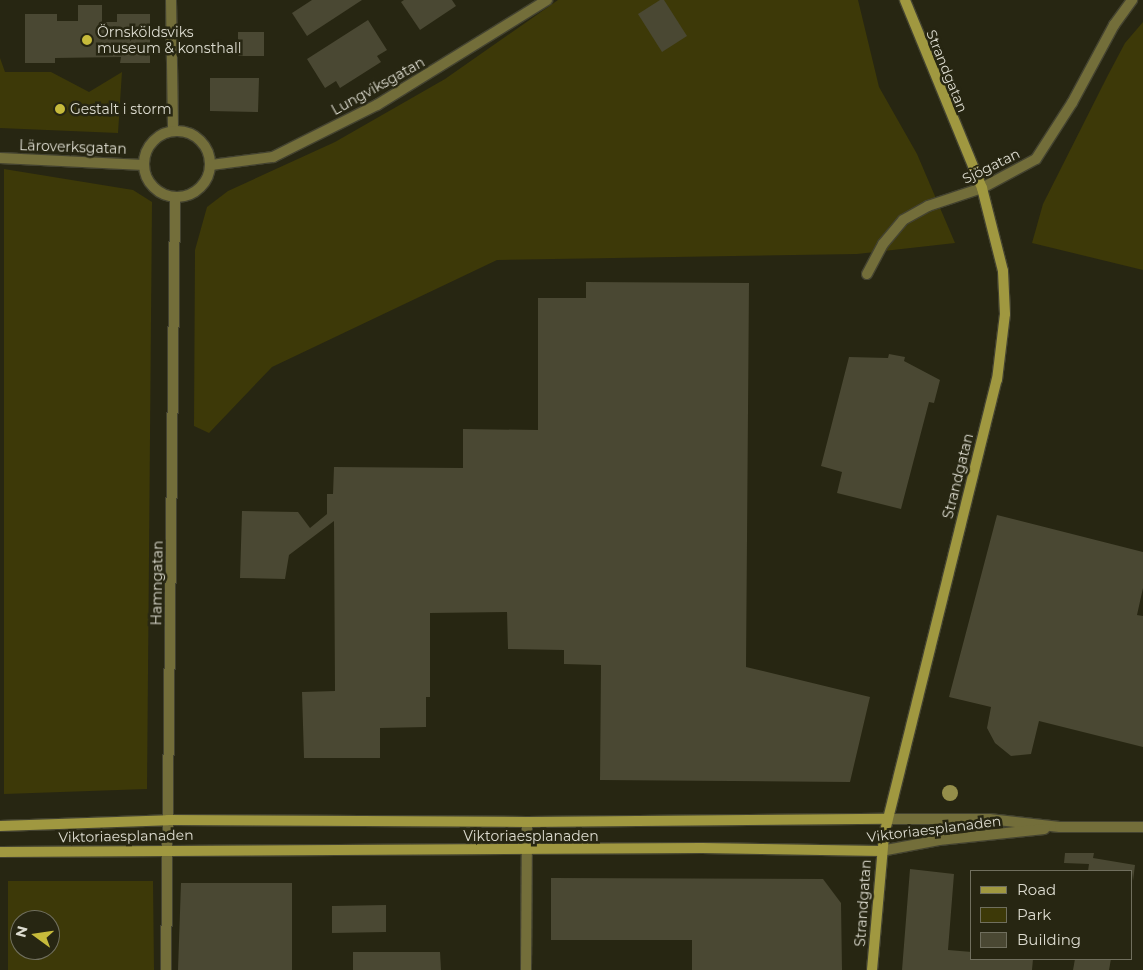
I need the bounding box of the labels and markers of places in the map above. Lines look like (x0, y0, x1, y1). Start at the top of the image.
place label: Örnsköldsviks museum & konsthall (97, 24, 242, 56)
marker: Örnsköldsviks museum & konsthall (81, 34, 93, 46)
place label: Gestalt i storm (70, 101, 172, 117)
marker: Gestalt i storm (54, 103, 66, 115)

